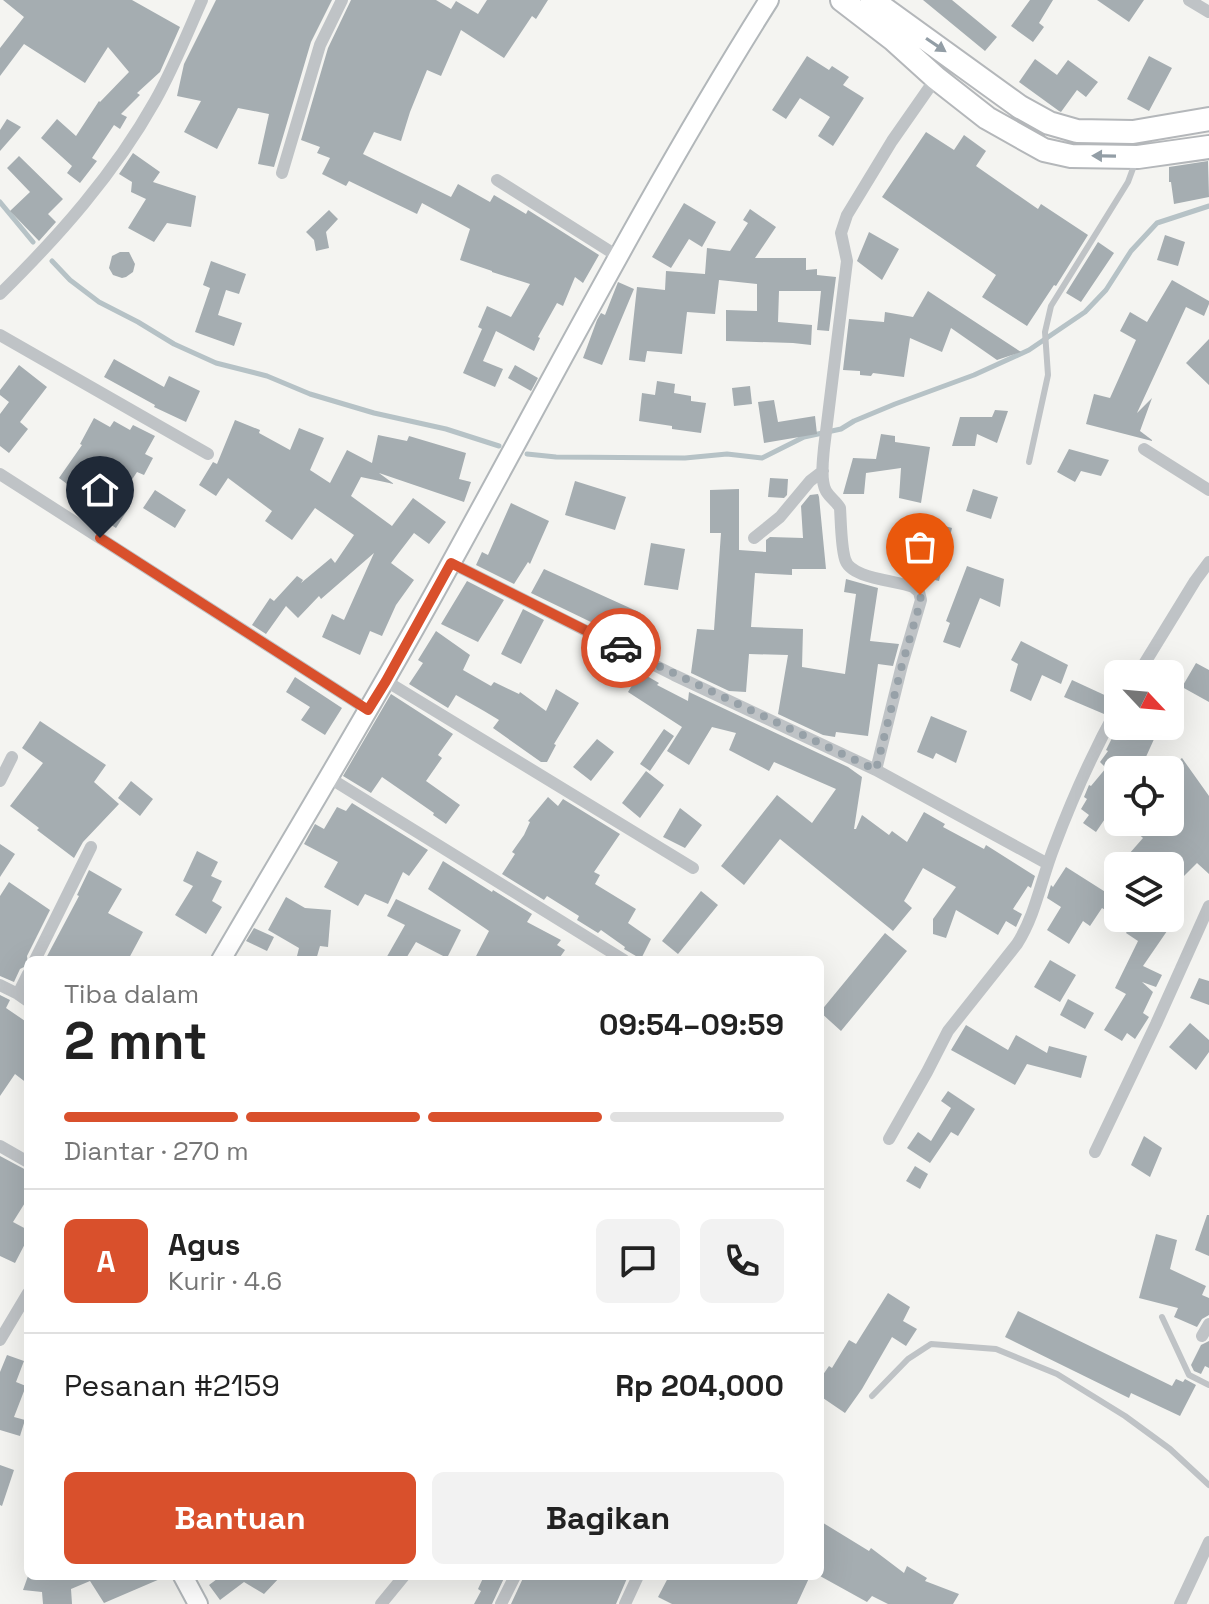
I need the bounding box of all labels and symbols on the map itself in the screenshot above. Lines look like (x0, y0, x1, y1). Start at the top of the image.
one-way arrow (925, 38, 946, 53)
one-way arrow (1091, 150, 1116, 162)
pin (66, 456, 134, 538)
pin (886, 513, 954, 595)
courier (581, 608, 661, 688)
north arrow (1104, 660, 1184, 740)

